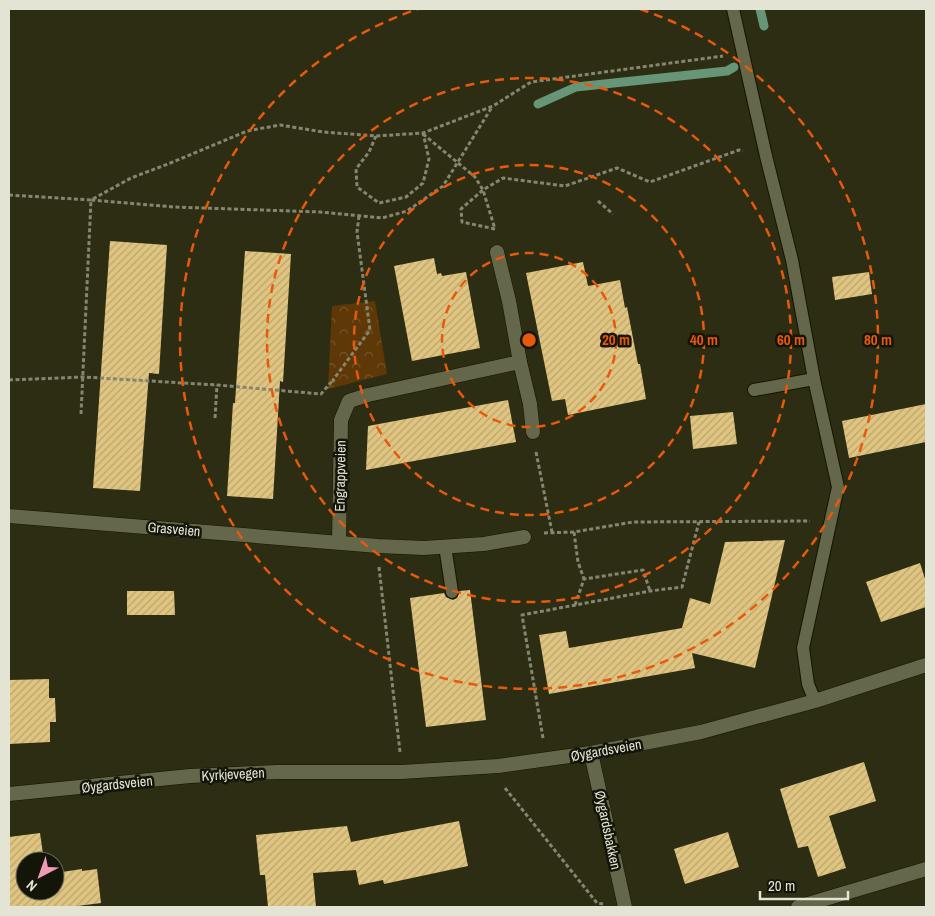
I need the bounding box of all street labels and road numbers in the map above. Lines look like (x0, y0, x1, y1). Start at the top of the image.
street label: Engrappveien (330, 440, 350, 512)
street label: Grasveien (147, 518, 201, 540)
street label: Øygardsveien (569, 735, 643, 765)
street label: Kyrkjevegen (201, 763, 265, 785)
street label: Øygardsveien (81, 771, 153, 797)
street label: Øygardsbakken (591, 789, 625, 871)

